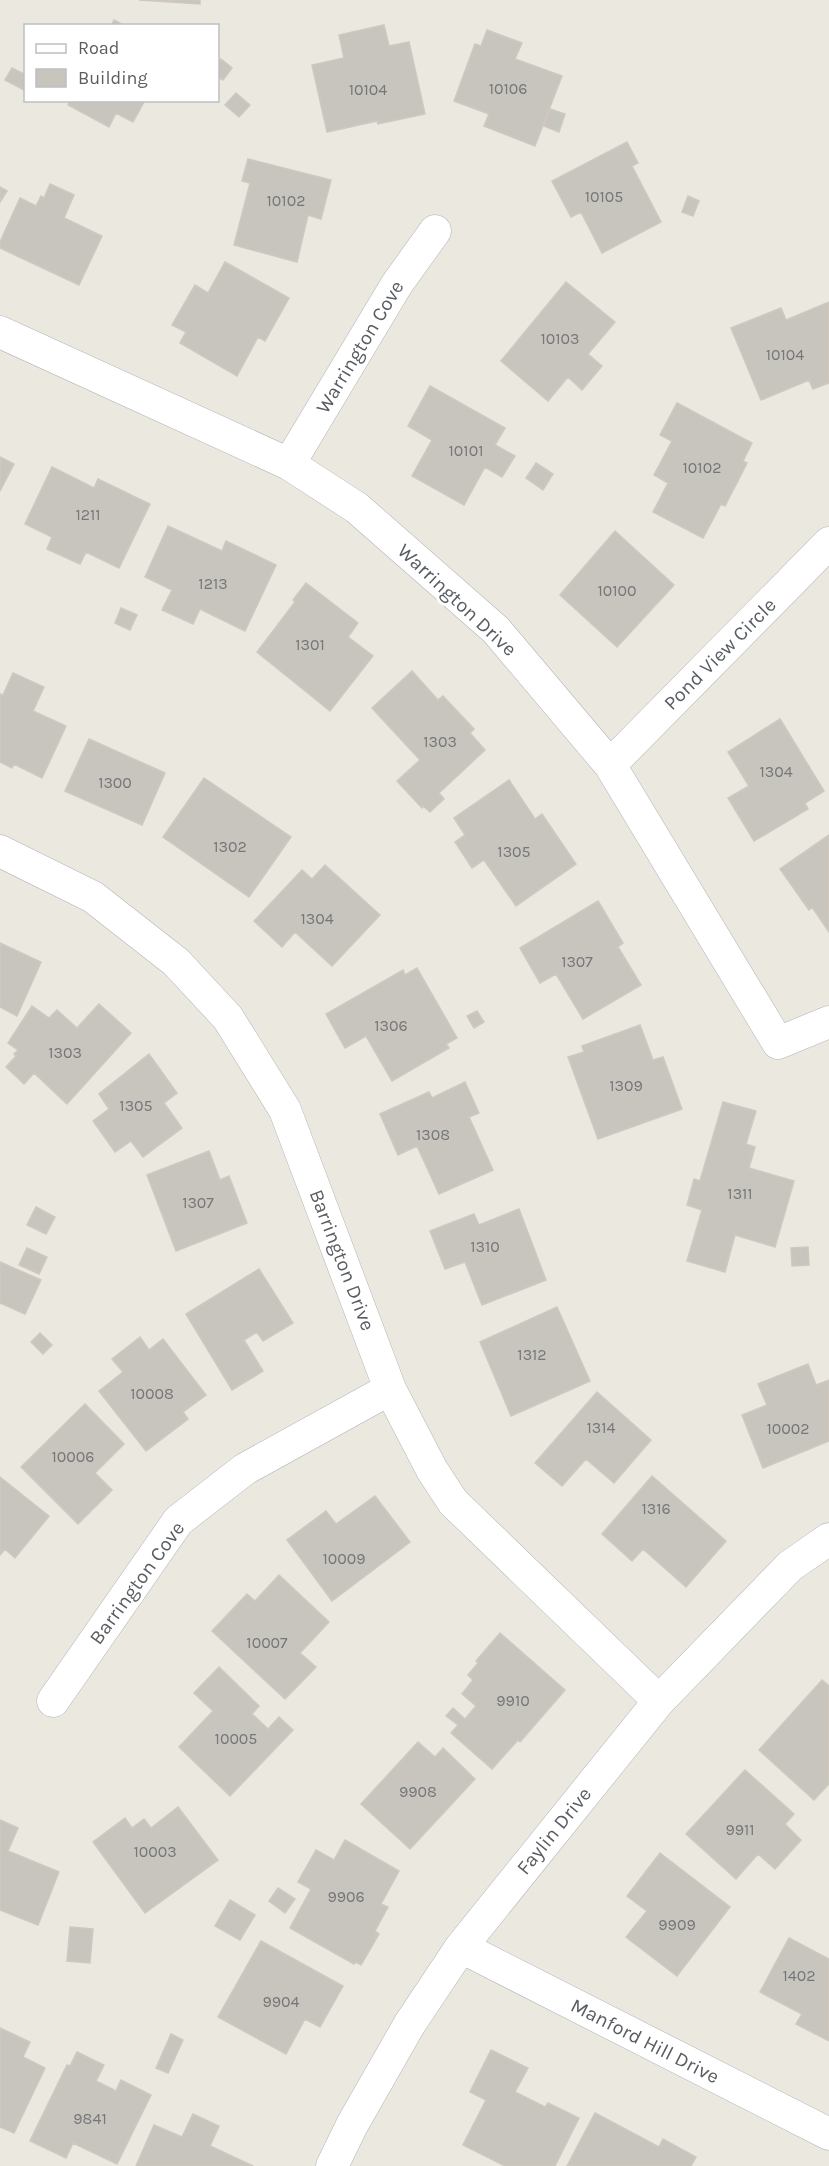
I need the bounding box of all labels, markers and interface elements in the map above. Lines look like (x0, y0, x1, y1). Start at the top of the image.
legend (24, 24, 219, 102)
text: Road (78, 37, 119, 59)
text: Building (78, 67, 148, 89)
house number: 10106 (489, 79, 527, 98)
house number: 10104 (349, 80, 387, 99)
house number: 10105 (585, 187, 623, 206)
house number: 10102 (267, 191, 305, 210)
street label: Warrington Cove (311, 276, 409, 418)
house number: 10103 (540, 329, 580, 348)
house number: 10104 (766, 345, 804, 364)
house number: 10101 (449, 441, 483, 460)
house number: 10102 (683, 458, 721, 477)
house number: 1211 (75, 505, 101, 524)
street label: Warrington Drive (393, 539, 521, 661)
house number: 1213 (198, 574, 228, 593)
house number: 10100 (597, 581, 637, 600)
street label: Pond View Circle (659, 593, 781, 715)
house number: 1301 (295, 635, 325, 654)
house number: 1303 (423, 732, 457, 751)
house number: 1304 (759, 762, 793, 781)
house number: 1300 (98, 773, 132, 792)
house number: 1302 (213, 837, 247, 856)
house number: 1305 (497, 842, 531, 861)
house number: 1304 (300, 909, 334, 928)
house number: 1307 (561, 952, 593, 971)
house number: 1306 (374, 1016, 408, 1035)
house number: 1303 (48, 1043, 82, 1062)
house number: 1309 (609, 1076, 643, 1095)
house number: 1305 (119, 1096, 153, 1115)
house number: 1308 (416, 1125, 450, 1144)
house number: 1311 (727, 1184, 753, 1203)
street label: Barrington Drive (305, 1186, 379, 1334)
house number: 1307 (182, 1193, 214, 1212)
house number: 1310 (470, 1237, 500, 1256)
house number: 1312 (517, 1345, 547, 1364)
house number: 10008 (130, 1384, 174, 1403)
house number: 1314 (587, 1418, 616, 1437)
house number: 10002 (766, 1419, 810, 1438)
house number: 10006 (52, 1447, 94, 1466)
house number: 1316 (641, 1499, 671, 1518)
street label: Barrington Cove (85, 1517, 189, 1649)
house number: 10009 (322, 1549, 366, 1568)
house number: 10007 (246, 1633, 288, 1652)
house number: 9910 (496, 1691, 530, 1710)
house number: 10005 (215, 1729, 257, 1748)
house number: 9908 (399, 1782, 437, 1801)
street label: Faylin Drive (512, 1783, 596, 1879)
house number: 9911 (725, 1820, 755, 1839)
house number: 10003 (133, 1842, 177, 1861)
house number: 9906 (327, 1887, 365, 1906)
house number: 9909 (658, 1915, 696, 1934)
house number: 1402 (783, 1966, 816, 1985)
house number: 9904 (263, 1992, 300, 2011)
street label: Manford Hill Drive (567, 1994, 723, 2088)
house number: 9841 (73, 2109, 107, 2128)

